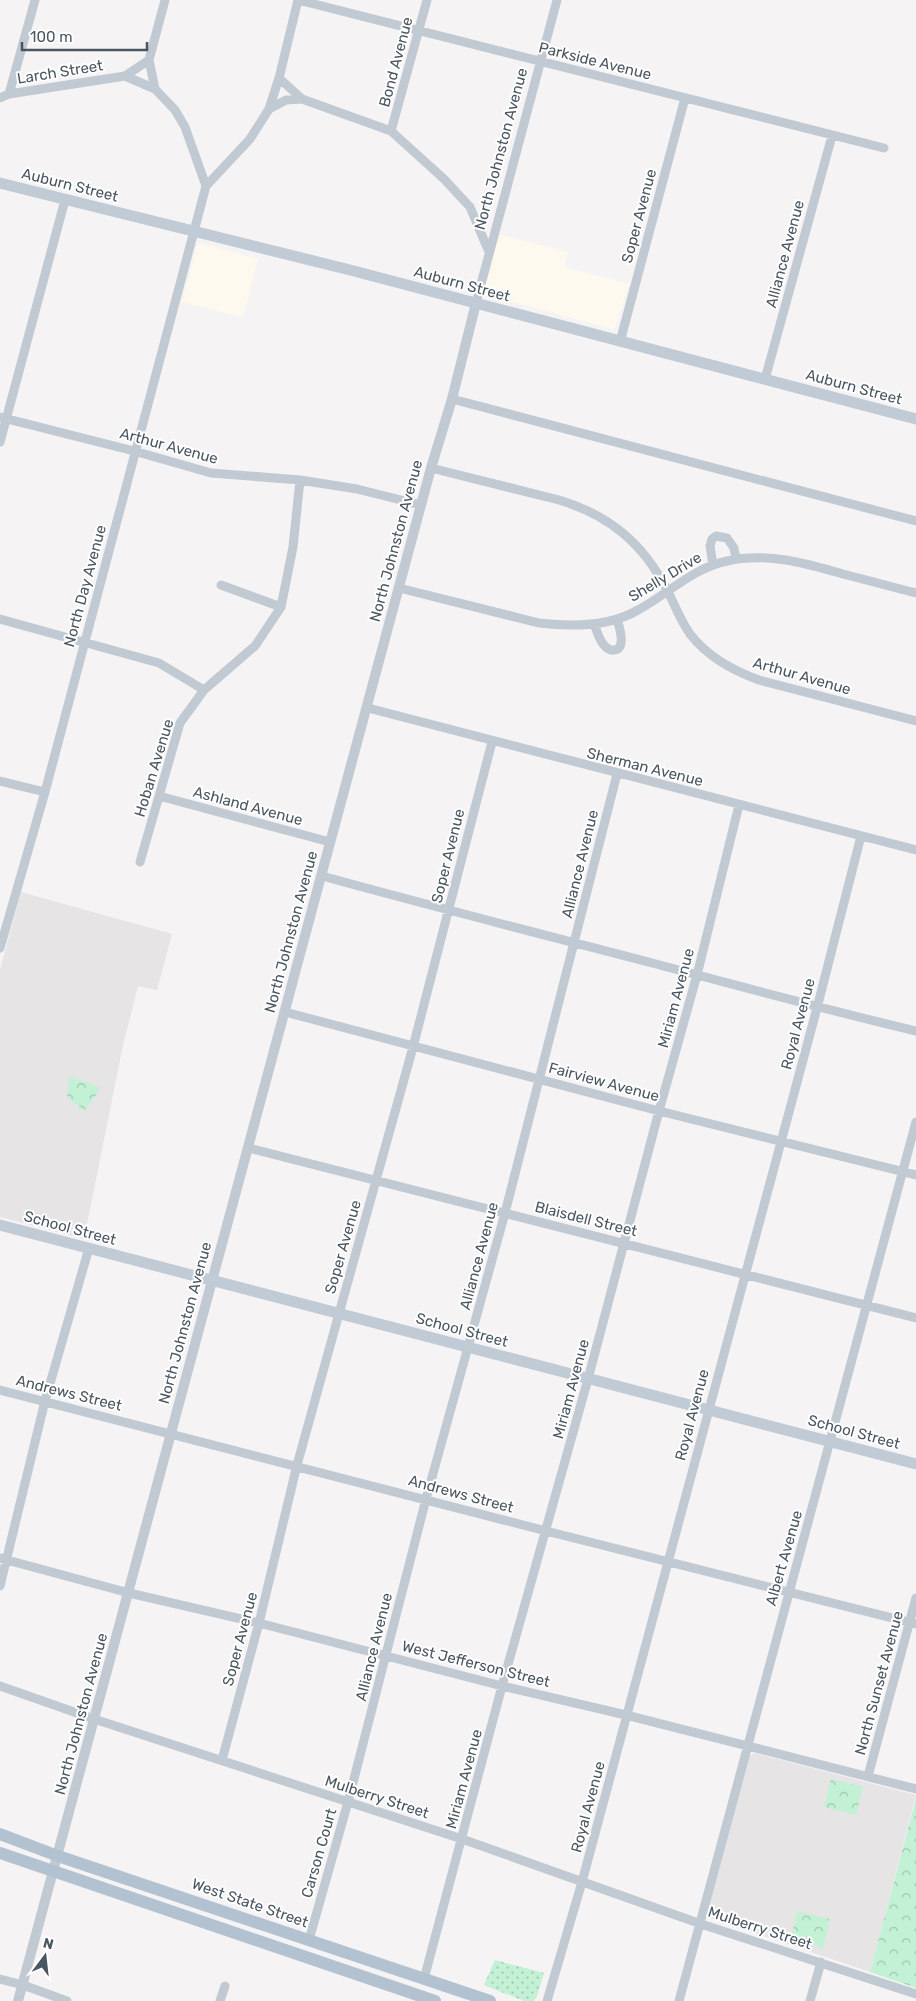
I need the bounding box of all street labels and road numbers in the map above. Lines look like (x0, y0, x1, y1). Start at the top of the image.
street label: Bond Avenue (375, 15, 417, 109)
street label: Parkside Avenue (537, 38, 653, 84)
street label: Larch Street (16, 56, 104, 88)
street label: North Johnston Avenue (471, 66, 531, 232)
street label: Auburn Street (20, 164, 120, 206)
street label: Soper Avenue (618, 167, 660, 265)
street label: Alliance Avenue (762, 198, 808, 310)
street label: Auburn Street (412, 263, 512, 306)
street label: Auburn Street (804, 366, 904, 409)
street label: Arthur Avenue (118, 424, 220, 468)
street label: North Johnston Avenue (366, 458, 426, 624)
street label: North Day Avenue (60, 523, 110, 649)
street label: Shelly Drive (625, 548, 705, 606)
street label: Arthur Avenue (751, 653, 853, 699)
street label: Hoban Avenue (131, 717, 177, 819)
street label: Sherman Avenue (585, 744, 705, 790)
street label: Ashland Avenue (191, 783, 305, 829)
street label: Soper Avenue (428, 807, 468, 905)
street label: Alliance Avenue (558, 808, 602, 920)
street label: North Johnston Avenue (261, 849, 321, 1015)
street label: Miriam Avenue (654, 946, 698, 1050)
street label: Royal Avenue (777, 976, 819, 1072)
street label: Fairview Avenue (547, 1059, 661, 1105)
street label: Soper Avenue (321, 1198, 365, 1296)
street label: Blaisdell Street (533, 1198, 639, 1240)
street label: Alliance Avenue (456, 1200, 502, 1312)
street label: School Street (22, 1207, 118, 1249)
street label: North Johnston Avenue (155, 1240, 215, 1406)
street label: School Street (414, 1309, 510, 1351)
street label: Miriam Avenue (549, 1337, 593, 1441)
street label: Royal Avenue (671, 1367, 713, 1463)
street label: Andrews Street (14, 1371, 124, 1415)
street label: School Street (806, 1411, 902, 1453)
street label: Andrews Street (406, 1471, 516, 1517)
street label: Albert Avenue (762, 1508, 806, 1608)
street label: Soper Avenue (219, 1590, 261, 1688)
street label: Alliance Avenue (352, 1591, 396, 1703)
street label: North Sunset Avenue (851, 1609, 907, 1757)
street label: North Johnston Avenue (51, 1631, 111, 1797)
street label: West Jefferson Street (400, 1637, 552, 1691)
street label: Miriam Avenue (442, 1727, 486, 1831)
street label: Royal Avenue (567, 1759, 609, 1855)
street label: Mulberry Street (323, 1772, 431, 1822)
street label: Carson Court (298, 1806, 340, 1900)
street label: West State Street (189, 1875, 311, 1931)
street label: Mulberry Street (706, 1903, 814, 1953)

